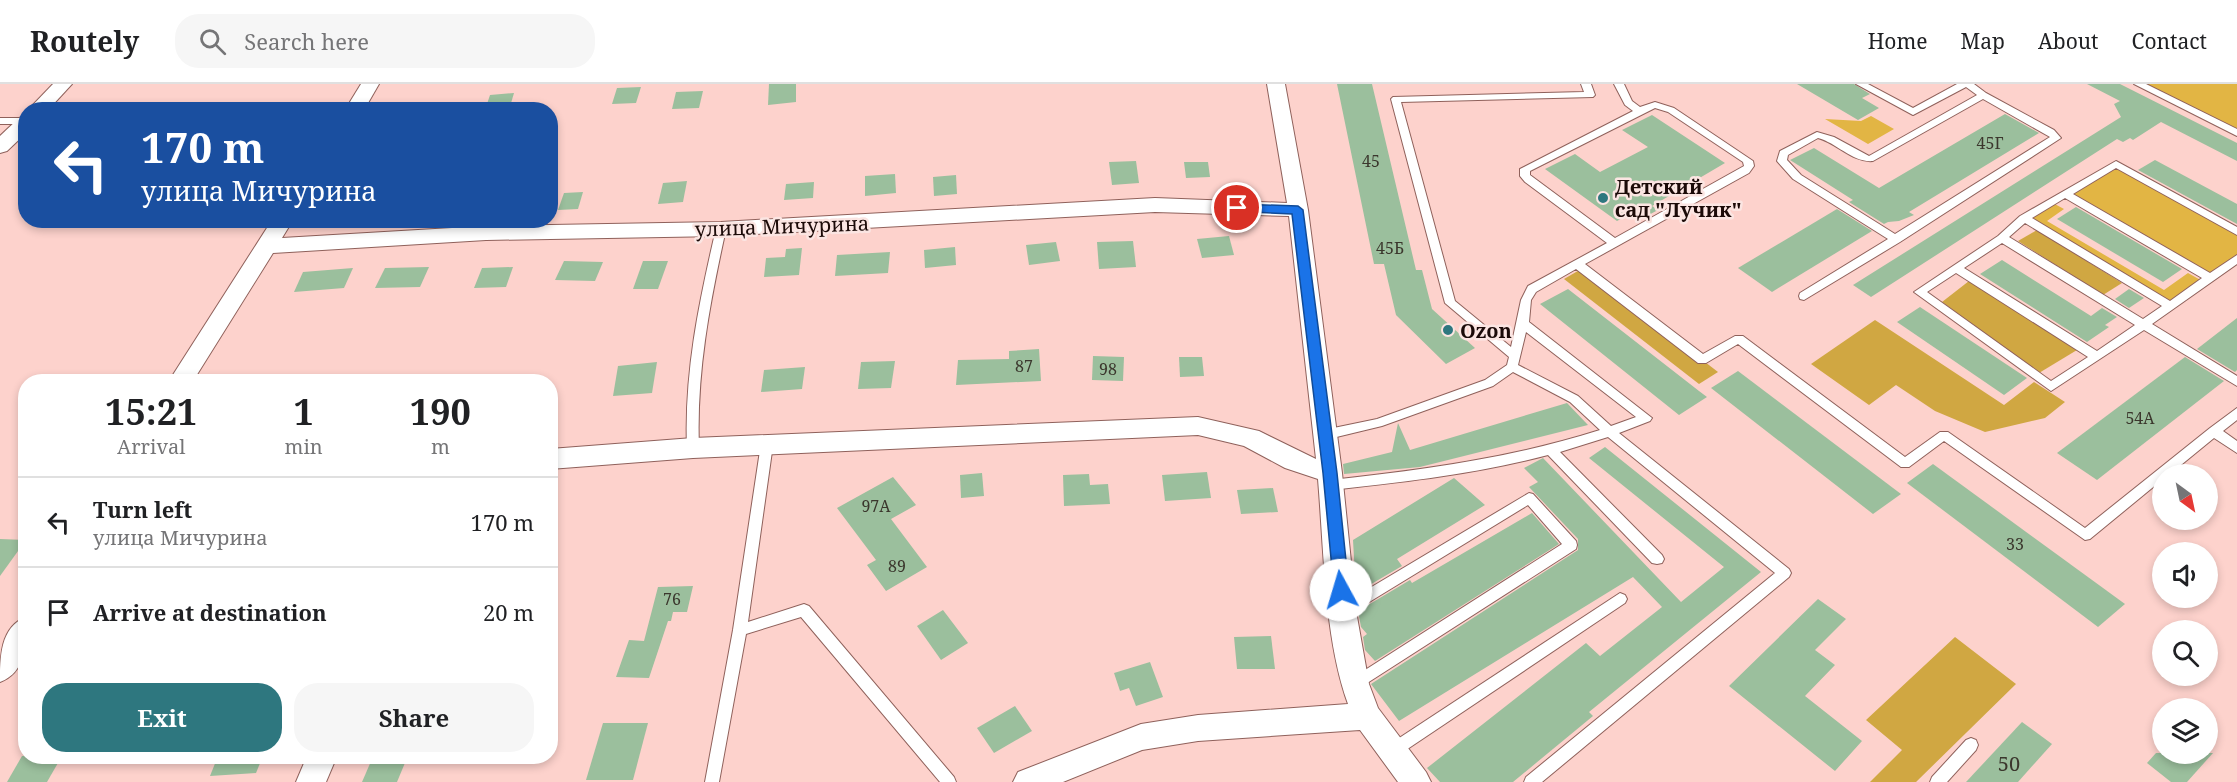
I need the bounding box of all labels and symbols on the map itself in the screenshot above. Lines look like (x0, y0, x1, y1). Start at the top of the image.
house number: 45Г (1977, 132, 2003, 154)
house number: 45 (1362, 150, 1380, 172)
place label: Детский сад "Лучик" (1615, 173, 1742, 223)
pin (1211, 182, 1262, 233)
marker: Детский сад "Лучик" (1596, 191, 1610, 205)
street label: улица Мичурина (694, 209, 870, 243)
house number: 45Б (1376, 237, 1404, 259)
place label: Ozon (1460, 317, 1512, 344)
marker: Ozon (1441, 323, 1455, 337)
house number: 87 (1015, 355, 1033, 377)
house number: 98 (1099, 358, 1117, 380)
house number: 54А (2125, 407, 2155, 429)
north arrow (2152, 464, 2218, 530)
house number: 97А (861, 495, 891, 517)
house number: 33 (2006, 533, 2024, 555)
house number: 89 (888, 555, 906, 577)
position arrow (1309, 558, 1373, 622)
house number: 76 (663, 588, 681, 610)
house number: 50 (1998, 750, 2020, 777)

